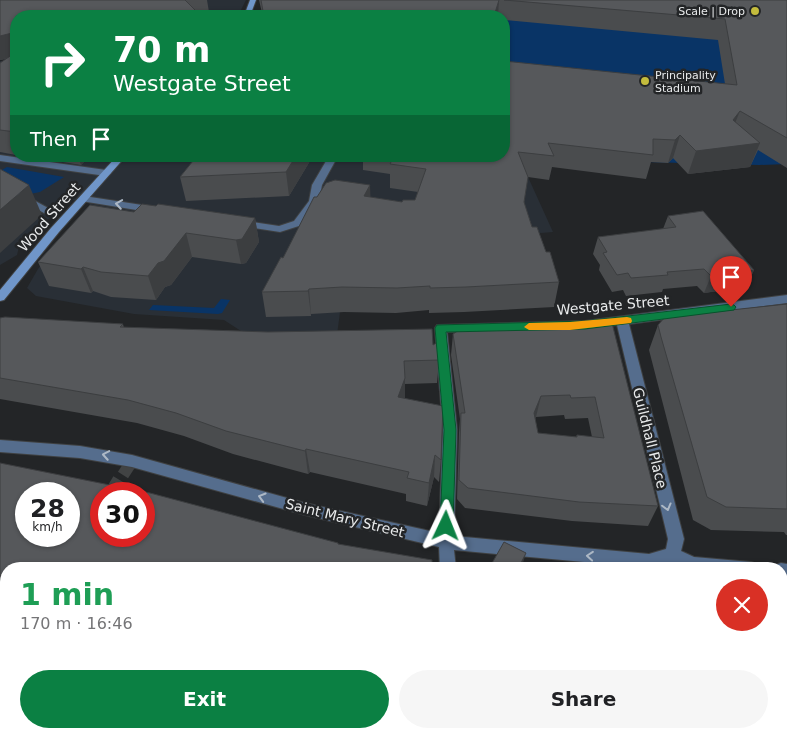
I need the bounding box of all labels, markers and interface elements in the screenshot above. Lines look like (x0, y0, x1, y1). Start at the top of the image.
place label: Scale | Drop (678, 5, 745, 18)
marker: Scale | Drop (749, 5, 761, 17)
icon: right (30, 30, 95, 95)
text: 70 m (113, 30, 210, 70)
place label: Principality Stadium (655, 69, 716, 95)
text: Westgate Street (113, 71, 291, 96)
marker: Principality Stadium (639, 75, 651, 87)
icon: arrive (87, 125, 115, 153)
text: Then (30, 128, 77, 150)
street label: Wood Street (15, 179, 84, 255)
one-way arrow (114, 199, 122, 210)
pin (710, 256, 752, 307)
icon: arrive (717, 263, 745, 291)
street label: Westgate Street (556, 292, 670, 318)
street label: Guildhall Place (630, 386, 670, 490)
one-way arrow (101, 451, 110, 461)
speed limit sign: 30 (90, 482, 155, 547)
one-way arrow (259, 493, 267, 503)
text: 28 (30, 494, 65, 523)
street label: Saint Mary Street (284, 495, 407, 541)
position arrow (419, 499, 471, 551)
one-way arrow (662, 503, 672, 511)
text: km/h (32, 520, 63, 534)
one-way arrow (586, 551, 594, 562)
text: 1 min (20, 577, 114, 612)
button: close (716, 579, 768, 631)
text: 170 m · 16:46 (20, 614, 133, 633)
button: Exit (20, 670, 389, 728)
button: Share (399, 670, 768, 728)

